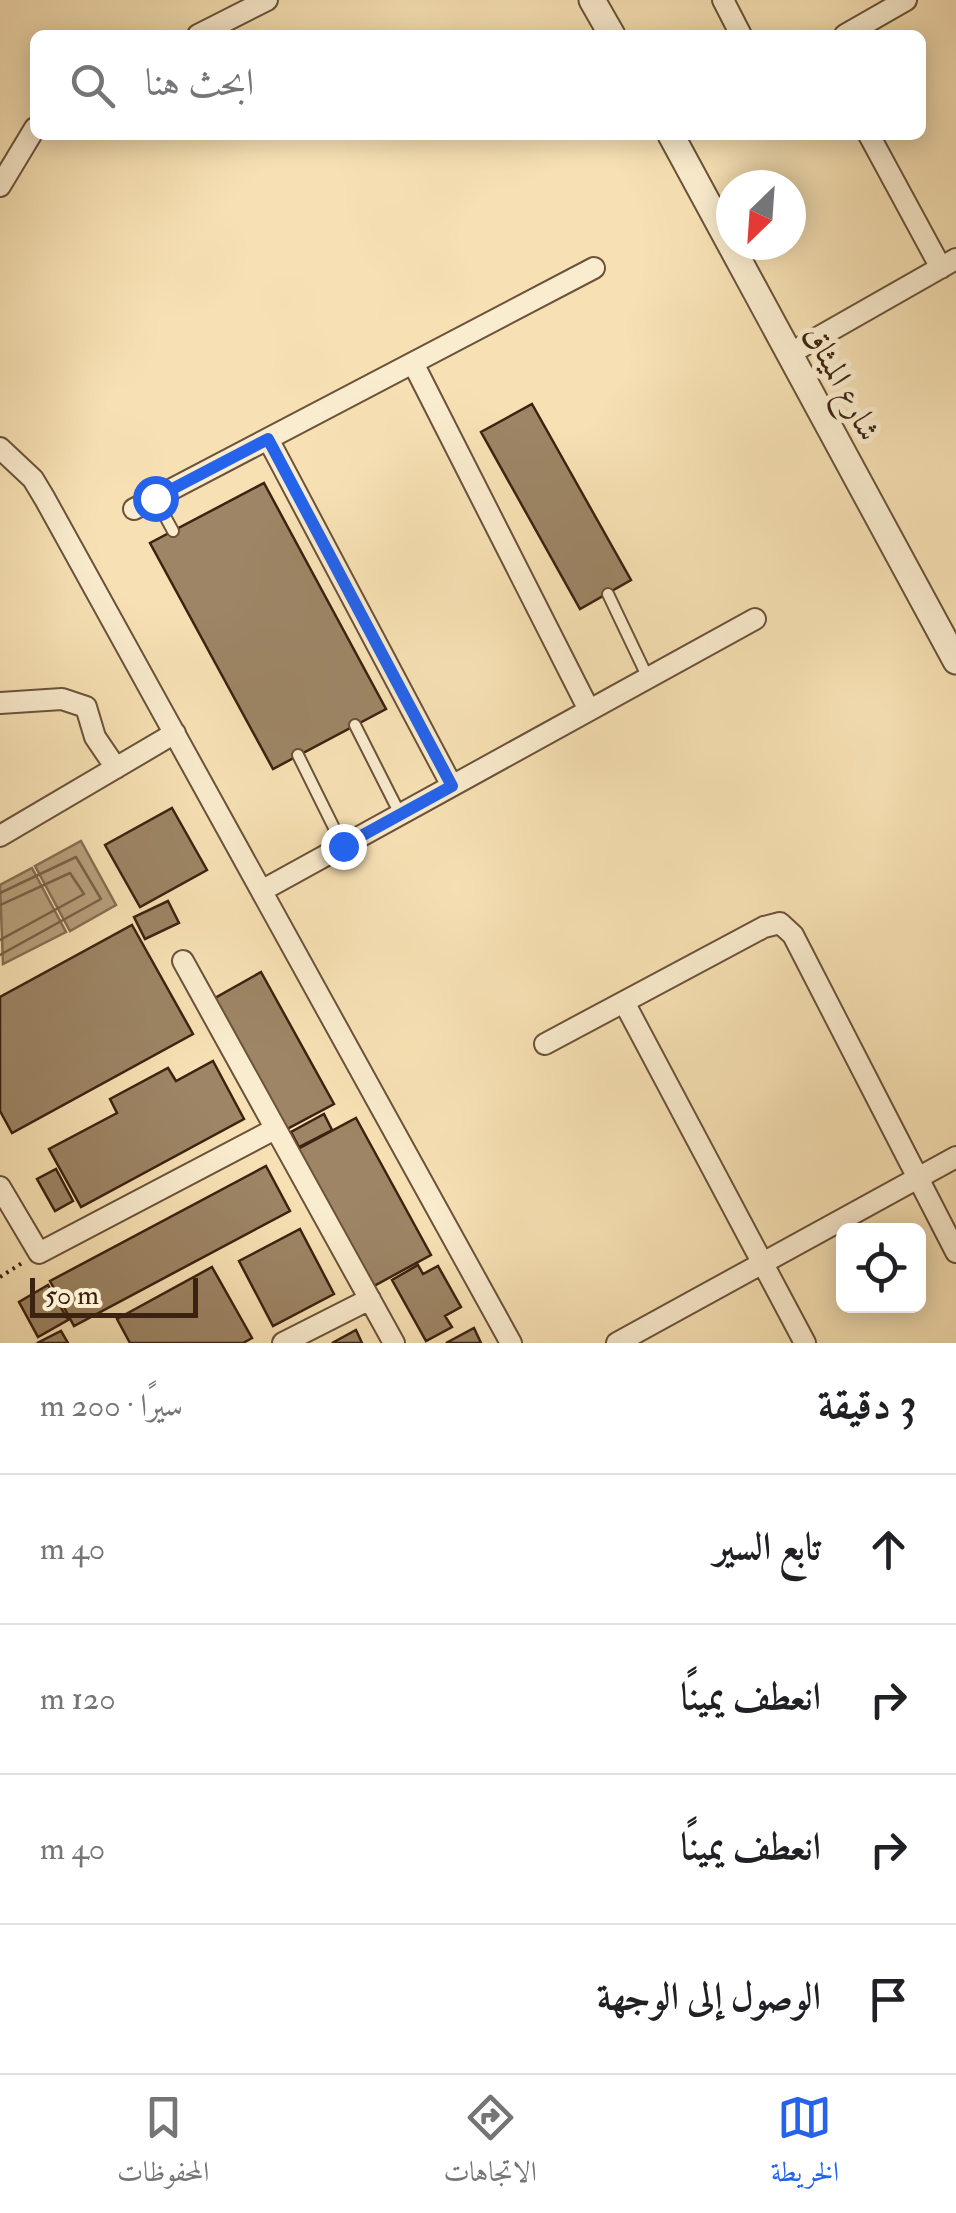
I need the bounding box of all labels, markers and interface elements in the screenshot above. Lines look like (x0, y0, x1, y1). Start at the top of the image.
search box (30, 30, 926, 140)
icon: search (65, 58, 120, 113)
text: ابحث هنا (145, 59, 254, 107)
north arrow (716, 170, 806, 260)
street label: شارع الميثاق (790, 318, 889, 451)
route start (133, 476, 179, 522)
route end (321, 824, 367, 870)
map controls (836, 1223, 926, 1313)
button: locate (836, 1223, 926, 1313)
scale bar (30, 1273, 198, 1318)
text: 50 m (45, 1278, 99, 1313)
text: 3 دقيقة (818, 1379, 916, 1431)
text: سيرًا · 200 m (40, 1386, 183, 1426)
icon: ahead (861, 1522, 916, 1577)
text: تابع السير (714, 1523, 821, 1571)
text: 40 m (40, 1529, 105, 1569)
icon: right (861, 1672, 916, 1727)
text: انعطف يمينًا (681, 1673, 821, 1721)
text: 120 m (40, 1679, 116, 1719)
icon: right (861, 1822, 916, 1877)
text: انعطف يمينًا (681, 1823, 821, 1871)
text: 40 m (40, 1829, 105, 1869)
icon: arrive (861, 1972, 916, 2027)
text: الوصول إلى الوجهة (597, 1973, 821, 2021)
tab: المحفوظات (117, 2090, 209, 2199)
tab: الاتجاهات (443, 2090, 537, 2199)
tab: الخريطة (771, 2090, 839, 2199)

